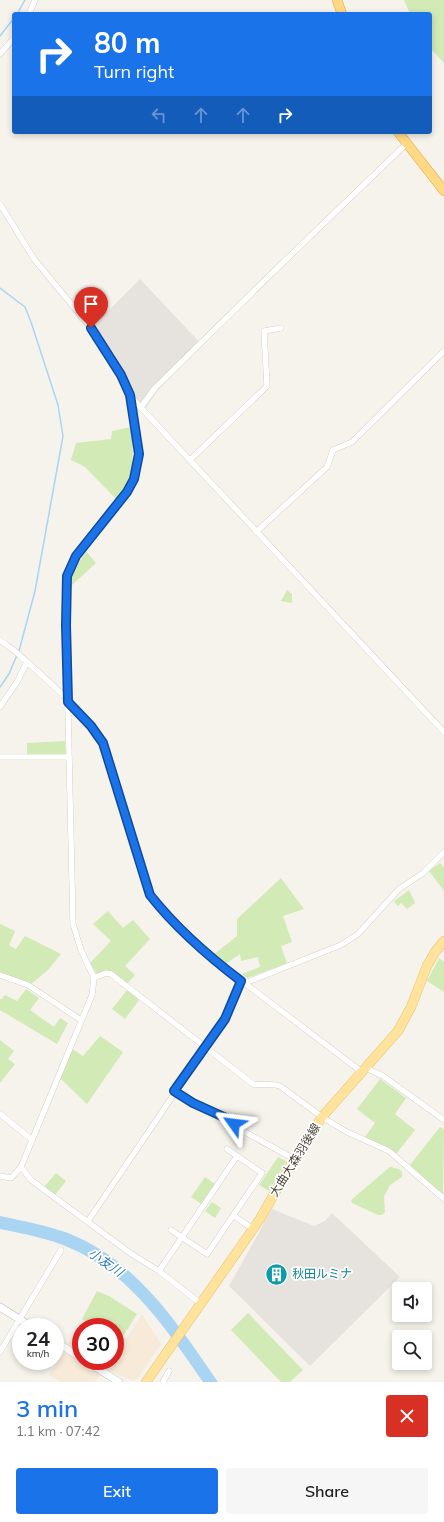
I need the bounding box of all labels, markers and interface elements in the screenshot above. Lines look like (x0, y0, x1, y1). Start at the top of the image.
text: 80 m (94, 25, 160, 60)
icon: right (28, 28, 80, 80)
text: Turn right (94, 60, 174, 83)
icon: left (148, 104, 170, 126)
icon: ahead (190, 104, 212, 126)
icon: ahead (232, 104, 254, 126)
icon: right (274, 104, 296, 126)
pin (74, 287, 108, 328)
icon: arrive (80, 293, 102, 315)
position arrow (213, 1103, 255, 1145)
street label: 大曲大森羽後線 (266, 1120, 323, 1199)
water label: 小友川 (85, 1244, 128, 1281)
building icon: 秋田ルミナ (264, 1261, 290, 1287)
place label: 秋田ルミナ (292, 1266, 352, 1281)
map controls (392, 1282, 432, 1370)
button: sound (392, 1282, 432, 1322)
speed limit sign: 30 (72, 1318, 124, 1370)
text: 24 (26, 1326, 50, 1351)
button: search (392, 1330, 432, 1370)
text: km/h (27, 1347, 49, 1360)
text: 3 min (16, 1393, 78, 1423)
button: close (386, 1395, 428, 1437)
text: 1.1 km · 07:42 (16, 1423, 100, 1439)
button: Exit (16, 1468, 218, 1514)
button: Share (226, 1468, 428, 1514)

